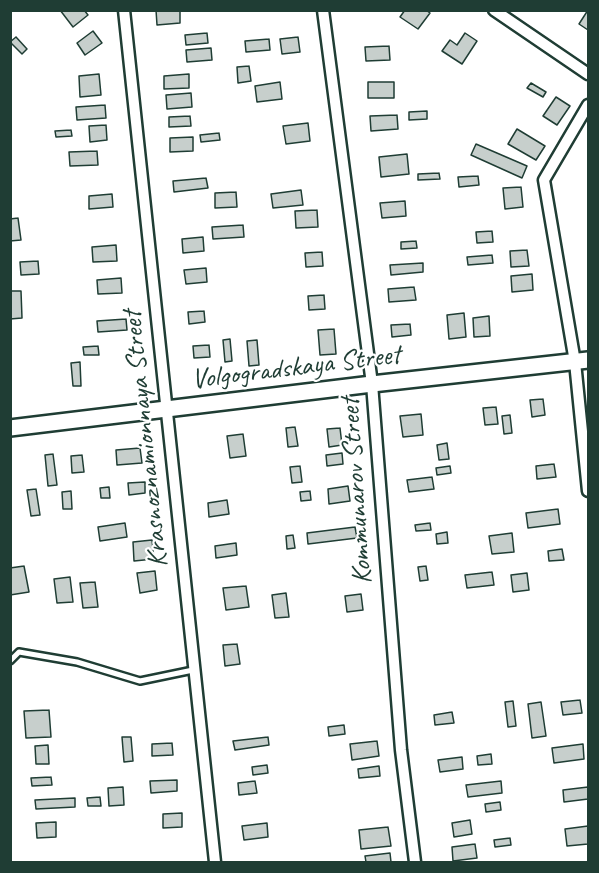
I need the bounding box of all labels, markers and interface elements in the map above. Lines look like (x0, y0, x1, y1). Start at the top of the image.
street label: Krasnoznamionnaya Street (116, 309, 176, 569)
street label: Volgogradskaya Street (190, 339, 402, 397)
street label: Kommunarov Street (334, 397, 380, 585)

